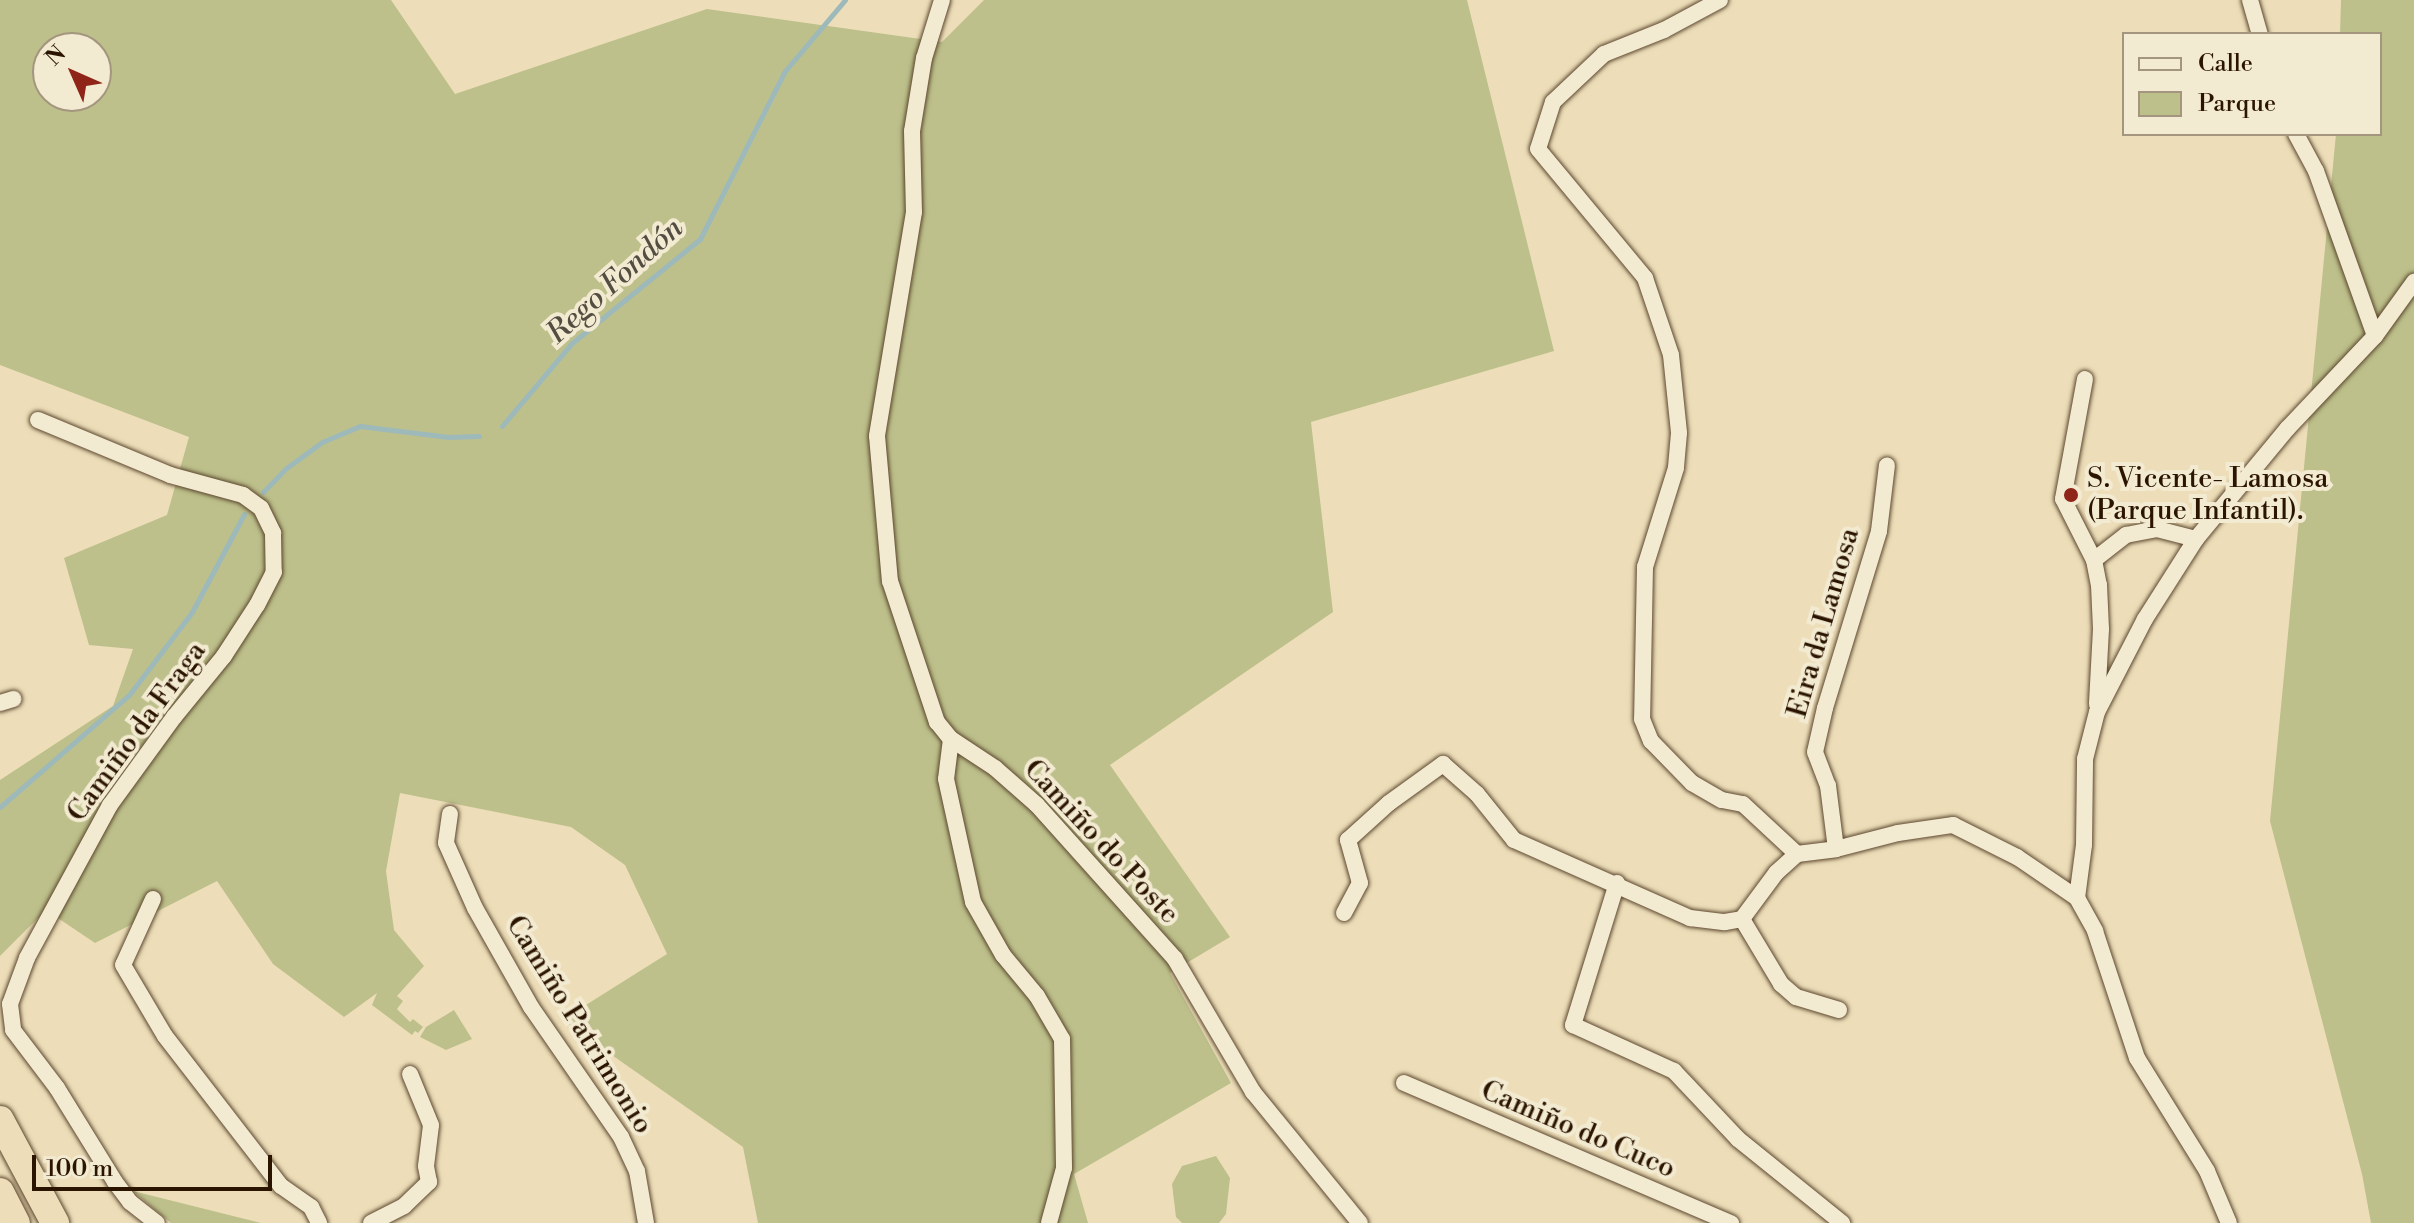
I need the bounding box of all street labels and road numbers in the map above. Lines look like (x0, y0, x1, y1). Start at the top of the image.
street label: Eira da Lamosa (1781, 524, 1867, 722)
street label: Camiño da Fraga (60, 636, 214, 828)
street label: Camiño do Poste (1016, 753, 1186, 931)
street label: Camiño Patrimonio (498, 910, 660, 1140)
street label: Camiño do Cuco (1476, 1074, 1680, 1186)

